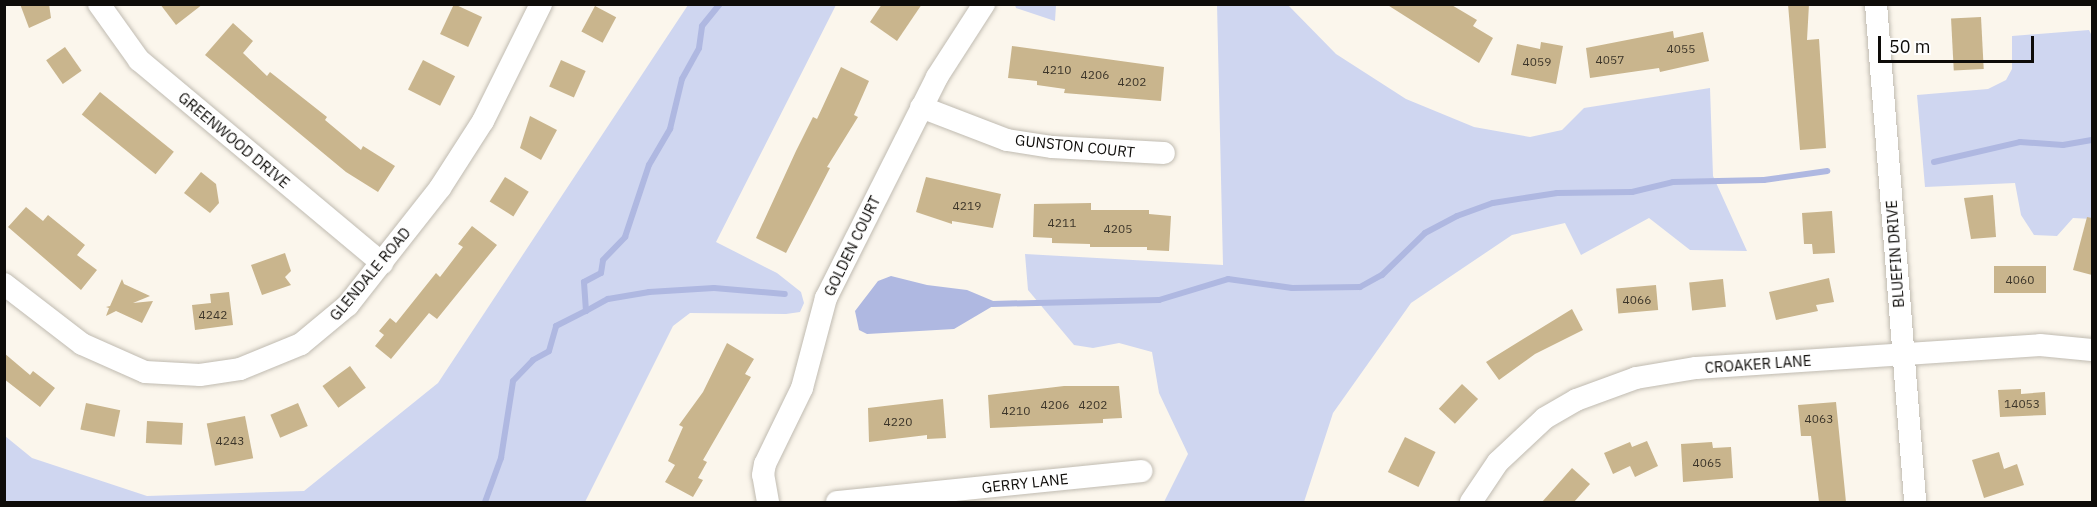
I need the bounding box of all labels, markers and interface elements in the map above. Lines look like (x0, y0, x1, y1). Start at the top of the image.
scale bar (1881, 24, 2037, 62)
text: 50 m (1889, 35, 1931, 58)
house number: 4055 (1667, 42, 1695, 56)
house number: 4057 (1596, 53, 1624, 67)
house number: 4059 (1523, 55, 1551, 69)
house number: 4210 (1043, 63, 1071, 77)
house number: 4206 (1081, 68, 1109, 82)
house number: 4202 (1118, 75, 1146, 89)
street label: GREENWOOD DRIVE (175, 88, 293, 192)
street label: GUNSTON COURT (1014, 131, 1136, 161)
street label: GOLDEN COURT (820, 193, 884, 299)
house number: 4219 (953, 199, 981, 213)
street label: BLUEFIN DRIVE (1882, 200, 1908, 308)
house number: 4211 (1048, 216, 1076, 230)
house number: 4205 (1104, 222, 1132, 236)
street label: GLENDALE ROAD (326, 224, 414, 324)
house number: 4060 (2006, 273, 2034, 287)
house number: 4066 (1623, 293, 1651, 307)
house number: 4242 (199, 308, 227, 322)
street label: CROAKER LANE (1704, 351, 1812, 377)
house number: 14053 (2004, 397, 2040, 411)
house number: 4206 (1041, 398, 1069, 412)
house number: 4202 (1079, 398, 1107, 412)
house number: 4210 (1002, 404, 1030, 418)
house number: 4063 (1805, 412, 1833, 426)
house number: 4220 (884, 415, 912, 429)
house number: 4243 (216, 434, 244, 448)
house number: 4065 (1693, 456, 1721, 470)
street label: GERRY LANE (981, 470, 1069, 496)

